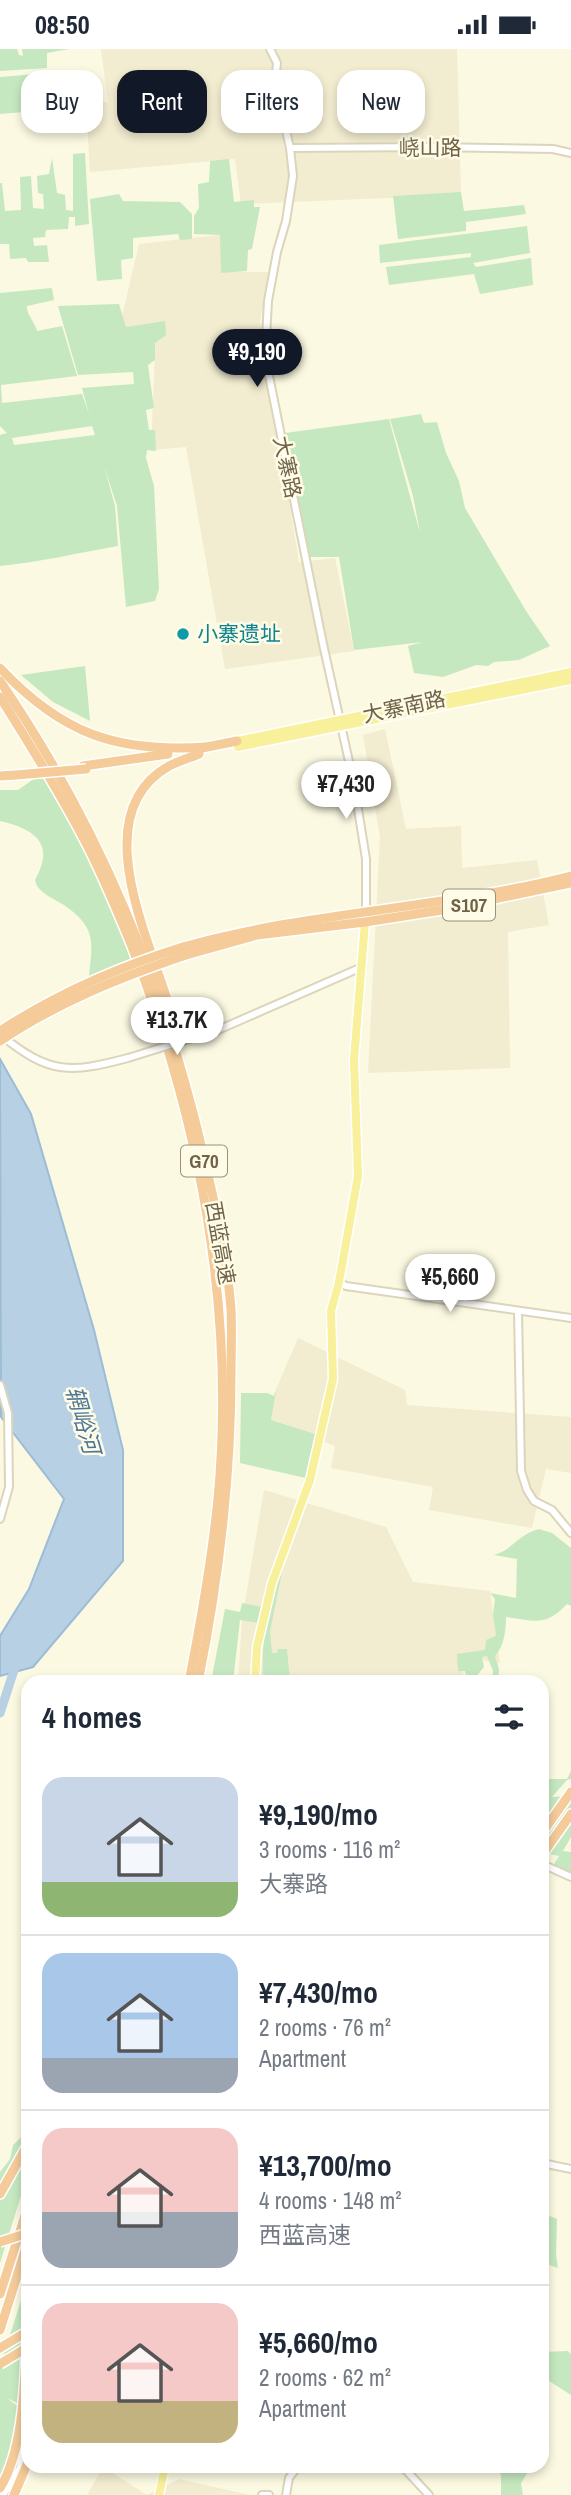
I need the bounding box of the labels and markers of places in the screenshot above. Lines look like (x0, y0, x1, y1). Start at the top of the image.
pin: ¥9,190 (200, 329, 314, 389)
place label: 小寨遗址 (197, 619, 281, 648)
marker: 小寨遗址 (175, 626, 191, 642)
pin: ¥7,430 (289, 761, 403, 821)
pin: ¥13.7K (120, 997, 234, 1057)
pin: ¥5,660 (393, 1255, 507, 1314)

